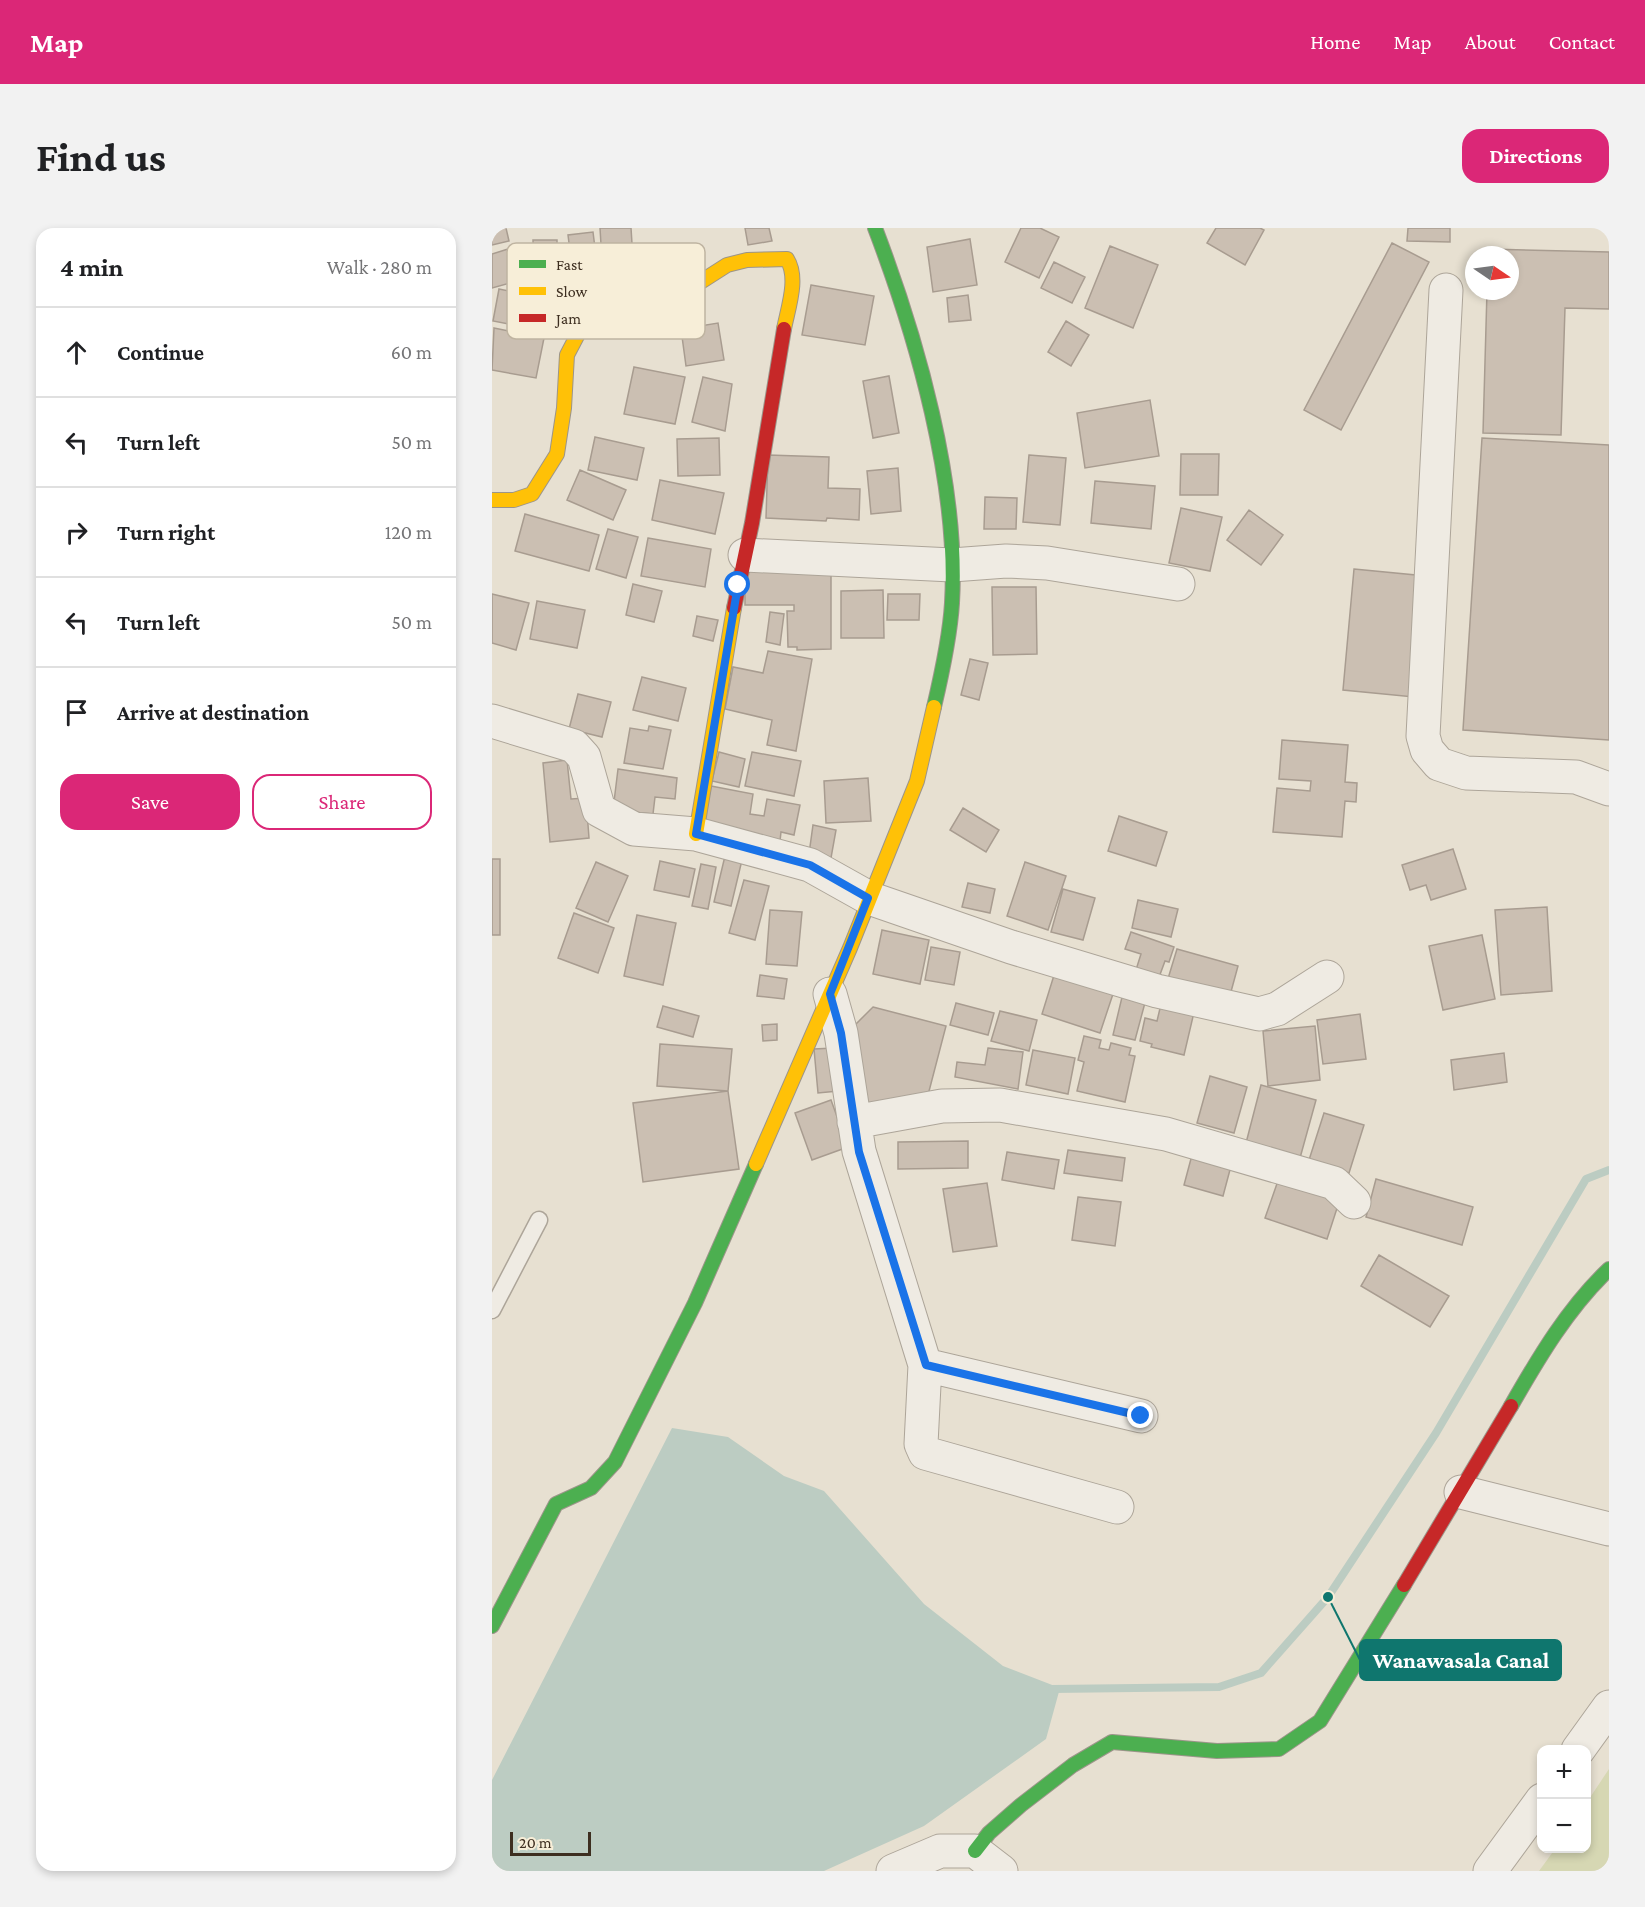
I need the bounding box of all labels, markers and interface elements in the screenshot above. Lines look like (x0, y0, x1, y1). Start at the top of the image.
text: Map (30, 27, 83, 58)
text: Home (1310, 30, 1360, 54)
text: Map (1393, 30, 1432, 54)
text: About (1465, 30, 1516, 54)
text: Contact (1549, 30, 1615, 54)
button: Directions (1462, 129, 1609, 183)
text: Find us (36, 133, 166, 180)
legend (507, 243, 705, 339)
north arrow (1465, 246, 1519, 300)
text: 4 min (60, 253, 124, 282)
text: Walk · 280 m (327, 256, 432, 278)
text: Fast (556, 256, 583, 273)
text: Slow (556, 283, 588, 300)
text: Jam (554, 310, 581, 328)
icon: ahead (60, 336, 93, 369)
text: Continue (117, 340, 204, 365)
text: 60 m (391, 341, 432, 363)
icon: left (60, 426, 93, 459)
text: Turn left (117, 430, 200, 455)
text: 50 m (391, 431, 432, 453)
icon: right (60, 516, 93, 549)
text: Turn right (117, 520, 215, 545)
text: 120 m (385, 521, 432, 543)
route start (724, 571, 750, 597)
icon: left (60, 606, 93, 639)
text: Turn left (117, 610, 200, 635)
text: 50 m (391, 611, 432, 633)
icon: arrive (60, 696, 93, 729)
text: Arrive at destination (117, 700, 309, 725)
button: Save (60, 774, 240, 830)
button: Share (252, 774, 432, 830)
route end (1127, 1402, 1153, 1428)
callout: Wanawasala Canal (1360, 1640, 1561, 1680)
text: Wanawasala Canal (1372, 1648, 1550, 1673)
map controls (1537, 1745, 1591, 1853)
button: + (1537, 1745, 1591, 1799)
button: − (1537, 1799, 1591, 1853)
scale bar (510, 1829, 591, 1856)
text: 20 m (519, 1834, 552, 1851)

